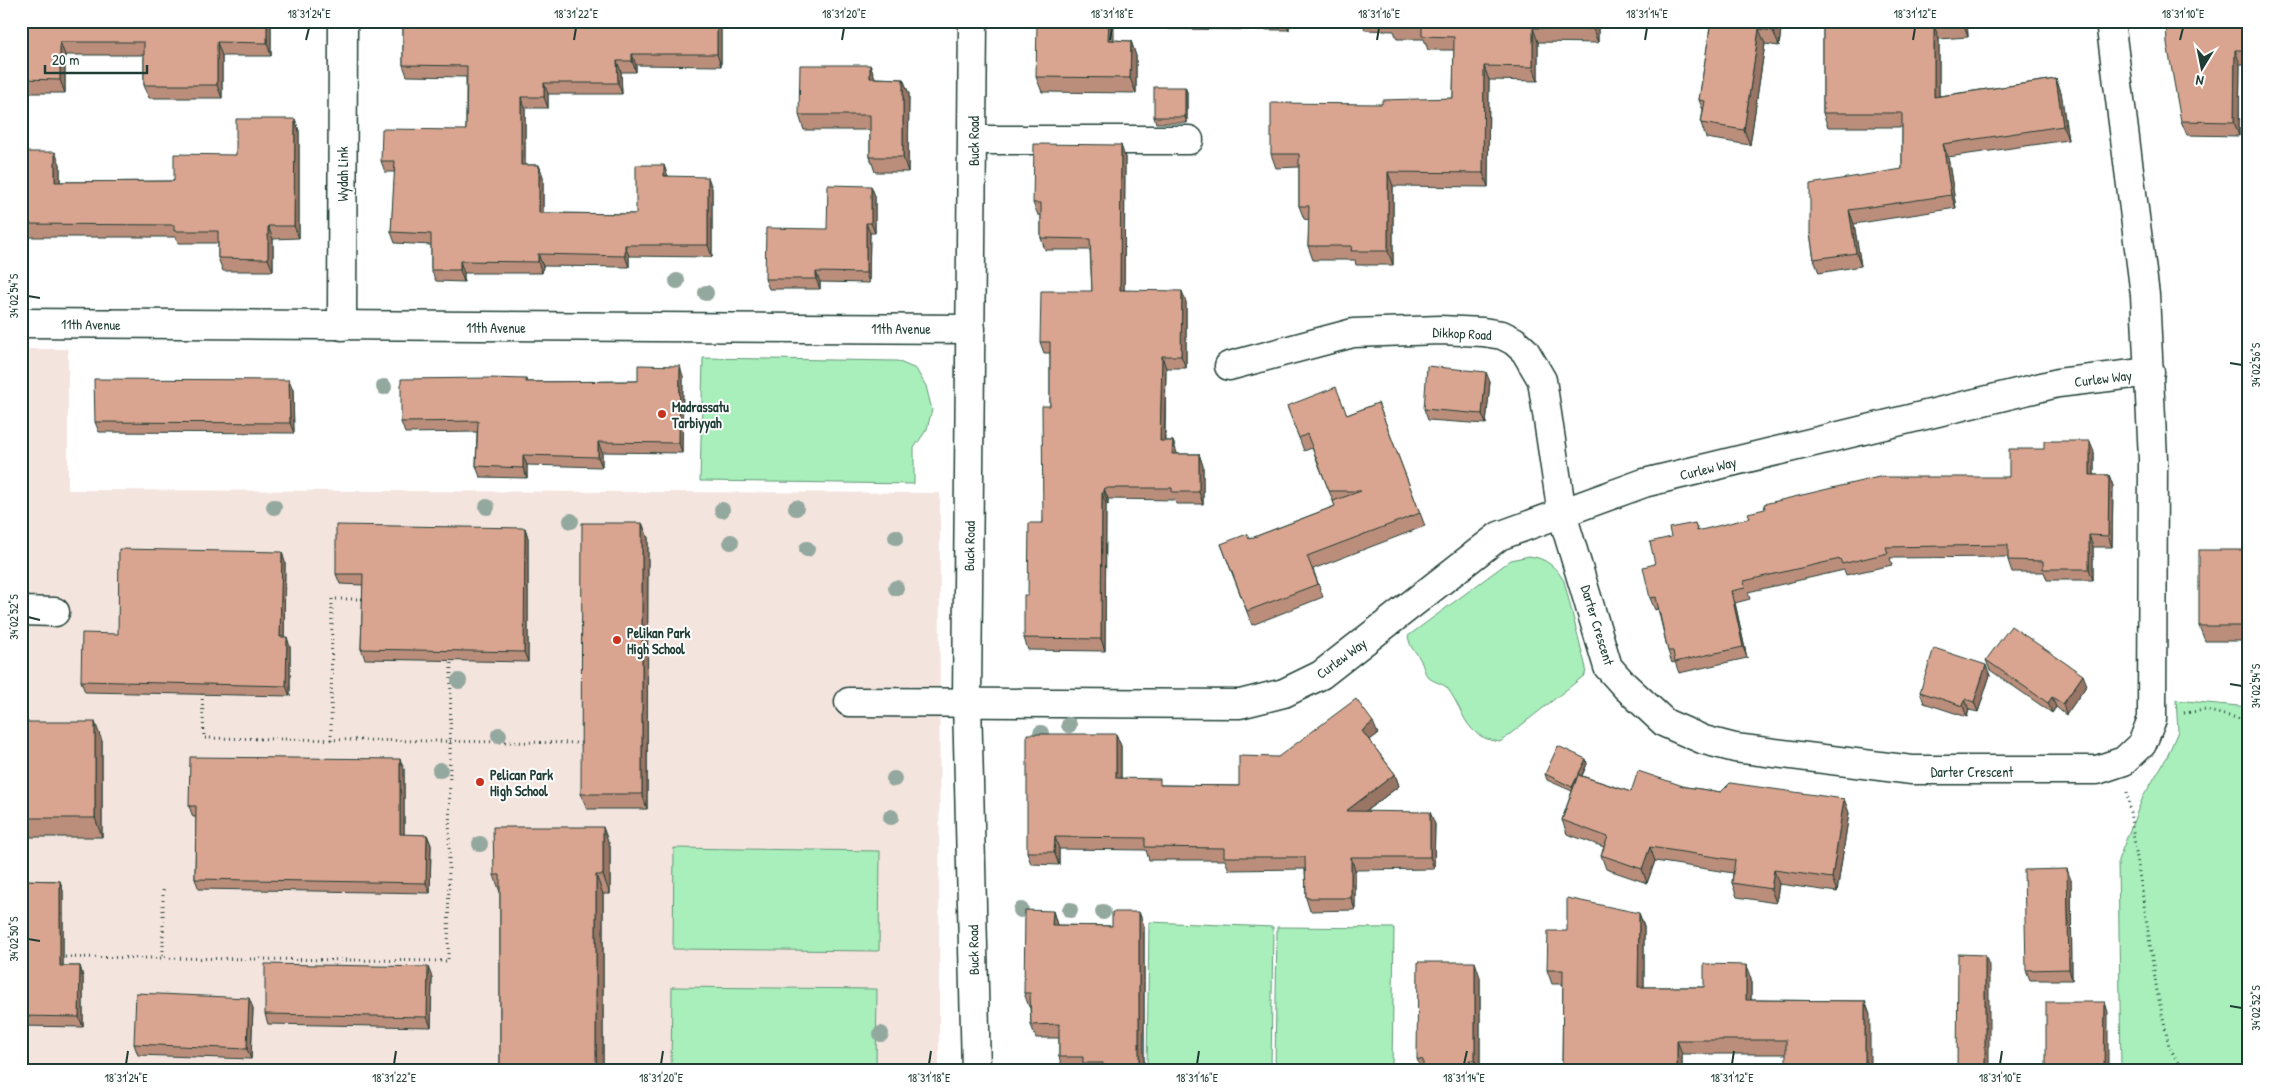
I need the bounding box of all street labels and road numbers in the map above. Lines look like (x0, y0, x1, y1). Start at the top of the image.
street label: Buck Road (964, 115, 983, 166)
street label: Wydah Link (333, 146, 353, 202)
street label: 11th Avenue (61, 314, 121, 334)
street label: 11th Avenue (466, 318, 526, 337)
street label: 11th Avenue (871, 319, 931, 338)
street label: Dikkop Road (1432, 322, 1493, 345)
street label: Curlew Way (2073, 365, 2133, 392)
street label: Curlew Way (1678, 452, 1739, 485)
street label: Buck Road (959, 520, 979, 571)
street label: Darter Crescent (1577, 583, 1619, 667)
street label: Curlew Way (1312, 633, 1371, 683)
street label: Darter Crescent (1931, 762, 2014, 781)
street label: Buck Road (963, 924, 983, 975)

